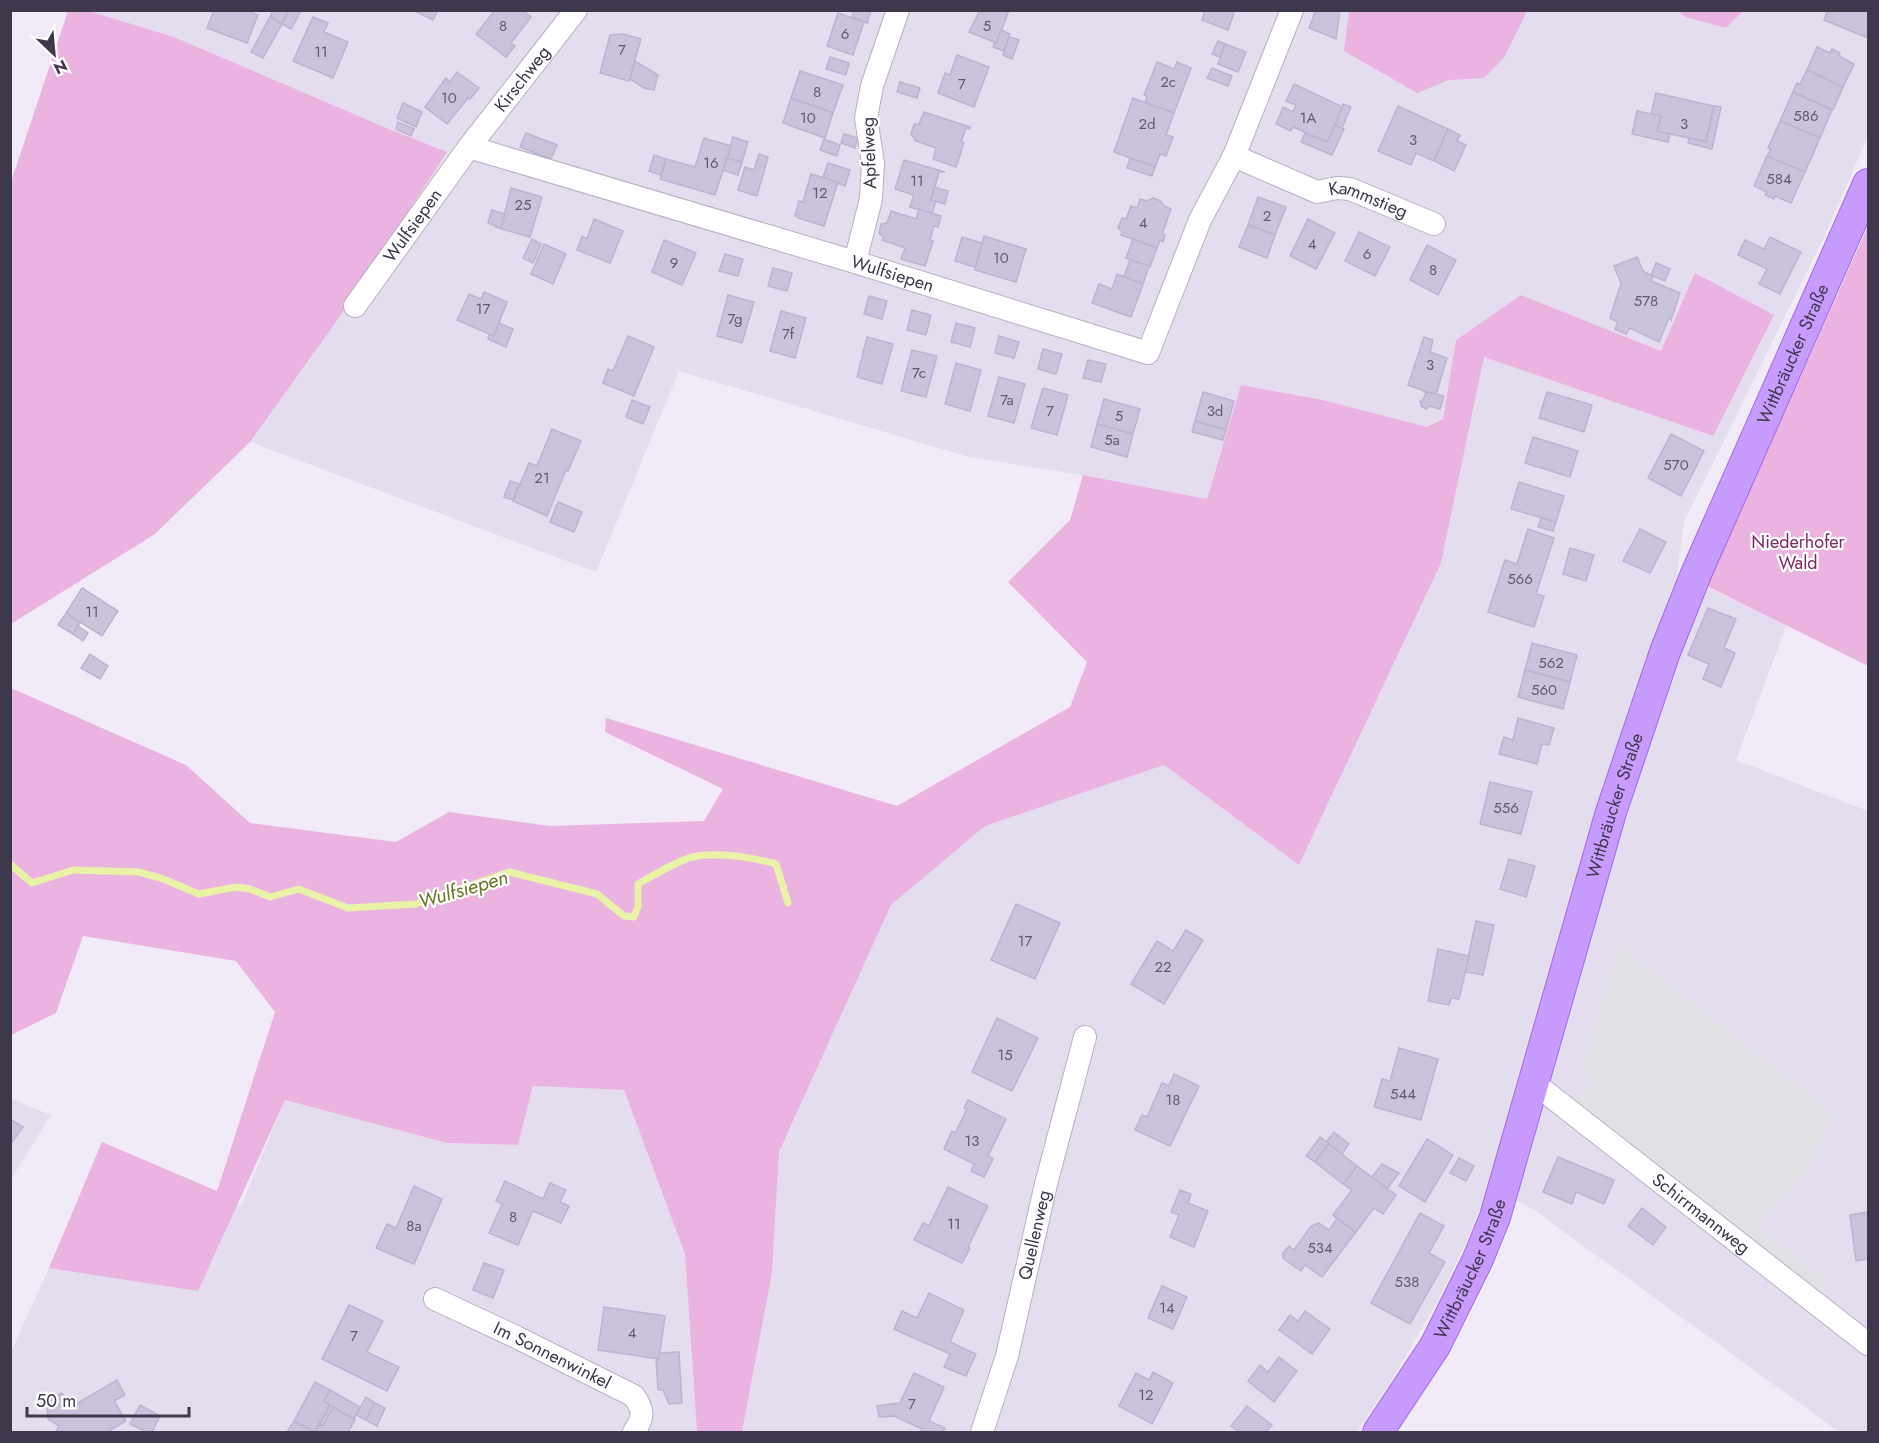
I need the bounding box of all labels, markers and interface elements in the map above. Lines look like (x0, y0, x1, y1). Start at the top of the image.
house number: 8 (499, 15, 507, 37)
house number: 5 (983, 15, 991, 37)
house number: 6 (841, 23, 849, 45)
north arrow (24, 24, 84, 84)
house number: 7 (618, 39, 626, 61)
street label: Kirschweg (488, 40, 556, 118)
house number: 11 (314, 41, 328, 63)
text: N (50, 54, 71, 80)
house number: 2c (1160, 71, 1176, 93)
house number: 7 (958, 73, 966, 95)
house number: 8 (813, 81, 821, 103)
house number: 10 (441, 87, 457, 109)
house number: 586 (1793, 105, 1819, 127)
house number: 10 (800, 107, 816, 129)
house number: 1A (1300, 107, 1316, 129)
house number: 2d (1138, 113, 1156, 135)
house number: 3 (1680, 113, 1688, 135)
street label: Apfelweg (855, 116, 883, 190)
house number: 3 (1409, 129, 1417, 151)
house number: 16 (703, 152, 719, 174)
house number: 584 (1766, 168, 1792, 190)
house number: 11 (910, 170, 924, 192)
street label: Kammstieg (1326, 175, 1412, 225)
house number: 12 (812, 182, 828, 204)
street label: Wulfsiepen (377, 183, 448, 268)
house number: 25 (515, 194, 532, 216)
house number: 2 (1263, 205, 1271, 227)
house number: 4 (1139, 212, 1148, 234)
house number: 4 (1308, 233, 1317, 255)
house number: 6 (1363, 243, 1371, 265)
house number: 10 (993, 247, 1009, 269)
street label: Wulfsiepen (848, 249, 937, 299)
house number: 9 (670, 252, 678, 274)
house number: 8 (1429, 259, 1437, 281)
street label: Wittbräucker Straße (1751, 280, 1835, 429)
house number: 578 (1634, 290, 1658, 312)
house number: 17 (476, 298, 490, 320)
house number: 7g (727, 308, 743, 330)
house number: 7f (782, 323, 795, 345)
house number: 3 (1426, 354, 1434, 376)
house number: 7c (912, 362, 926, 384)
house number: 7a (1000, 389, 1014, 411)
house number: 7 (1046, 400, 1054, 422)
house number: 3d (1207, 400, 1223, 422)
house number: 5 (1115, 405, 1123, 427)
house number: 5a (1104, 429, 1120, 451)
house number: 570 (1663, 454, 1689, 476)
house number: 21 (534, 467, 550, 489)
park label: Niederhofer Wald (1751, 529, 1846, 576)
house number: 566 (1507, 568, 1533, 590)
house number: 11 (85, 601, 99, 623)
house number: 562 (1538, 652, 1564, 674)
house number: 560 (1531, 679, 1557, 701)
street label: Wittbräucker Straße (1580, 729, 1650, 881)
house number: 556 (1493, 797, 1519, 819)
water label: Wulfsiepen (415, 863, 511, 916)
house number: 17 (1018, 930, 1032, 952)
house number: 22 (1154, 956, 1172, 978)
house number: 15 (997, 1044, 1013, 1066)
house number: 544 (1390, 1083, 1416, 1105)
house number: 18 (1166, 1089, 1180, 1111)
house number: 13 (965, 1130, 979, 1152)
street label: Schirrmannweg (1647, 1167, 1756, 1260)
street label: Quellenweg (1012, 1188, 1057, 1283)
street label: Wittbräucker Straße (1427, 1196, 1513, 1344)
house number: 8 (509, 1206, 517, 1228)
house number: 11 (947, 1213, 961, 1235)
house number: 8a (406, 1215, 422, 1237)
house number: 534 (1307, 1237, 1333, 1259)
house number: 538 (1395, 1271, 1419, 1293)
house number: 14 (1159, 1297, 1175, 1319)
street label: Im Sonnenwinkel (489, 1315, 616, 1396)
house number: 4 (628, 1322, 637, 1344)
house number: 7 (350, 1325, 358, 1347)
scale bar (27, 1380, 189, 1418)
house number: 12 (1138, 1384, 1154, 1406)
text: 50 m (36, 1388, 76, 1414)
house number: 7 (908, 1393, 916, 1415)

